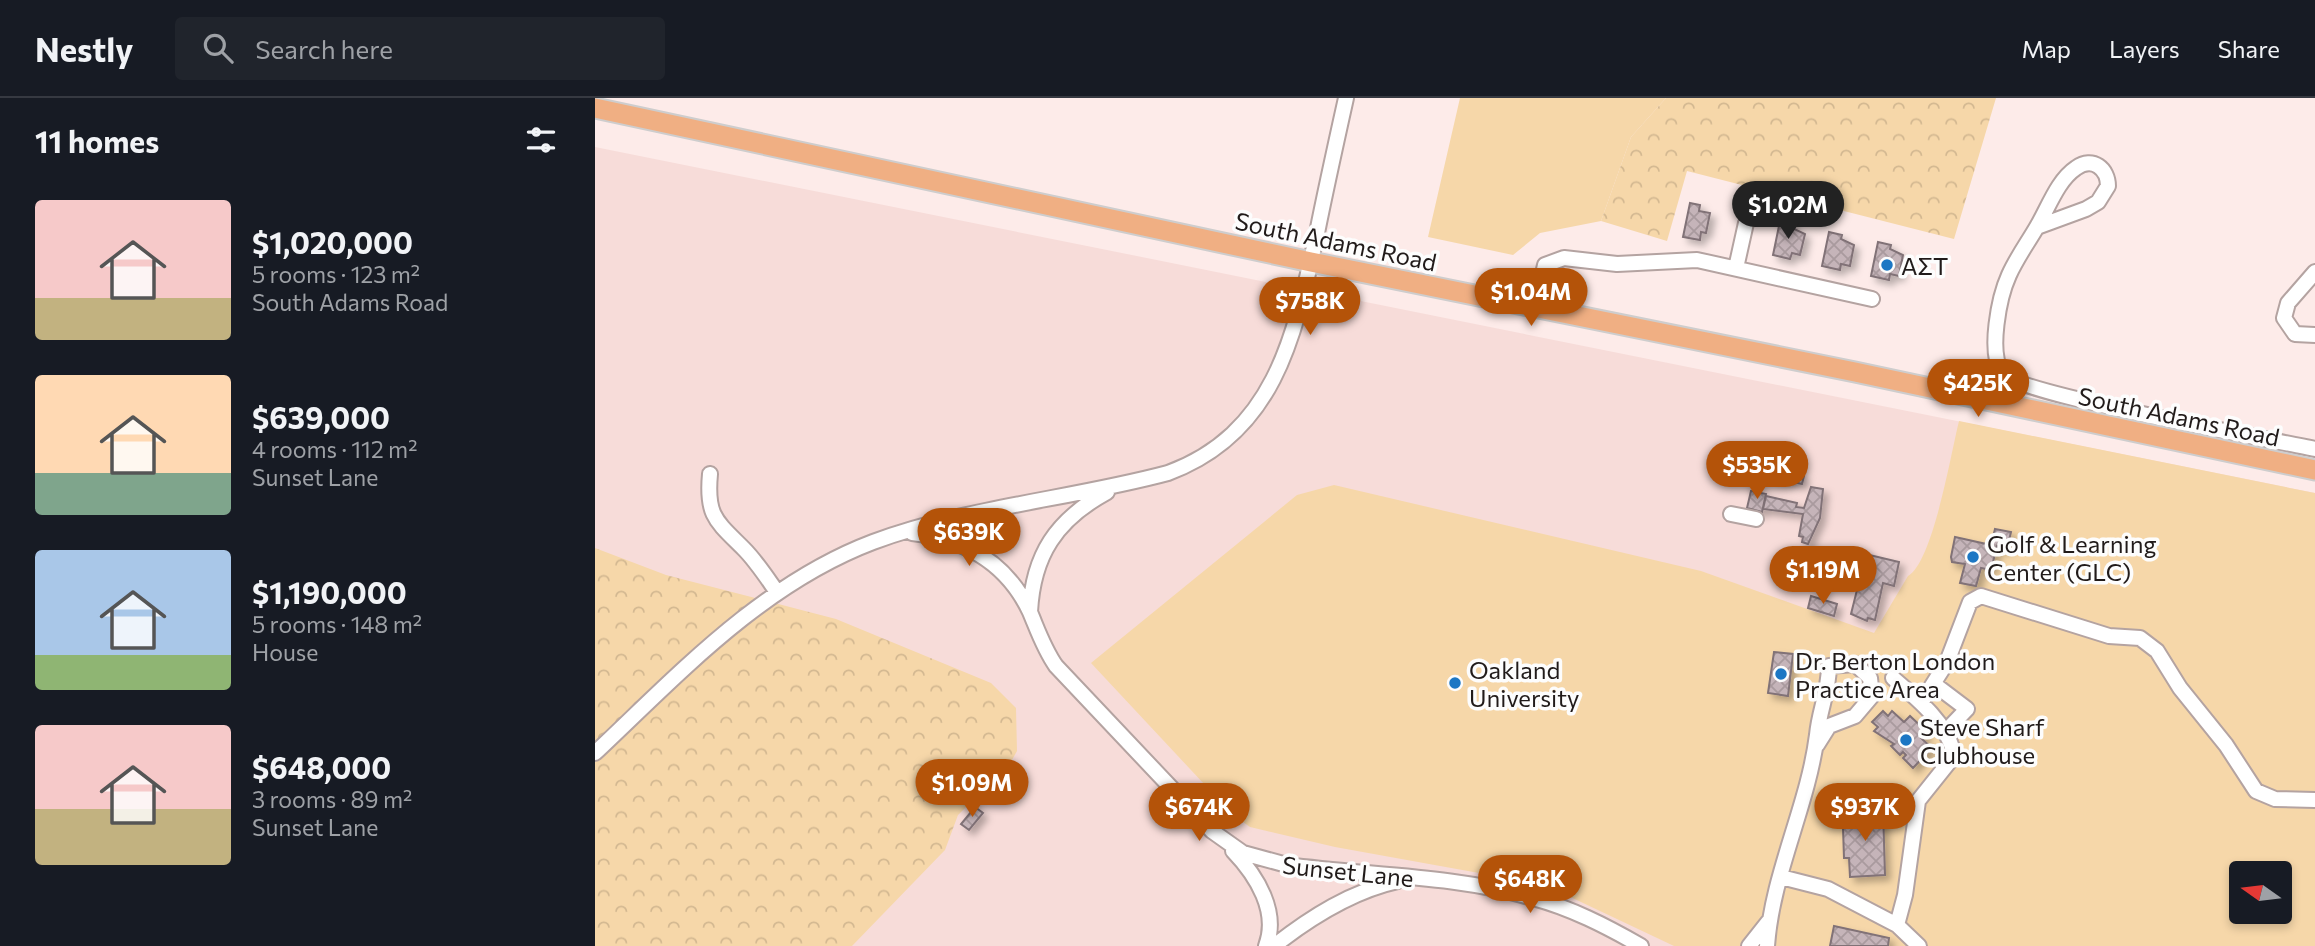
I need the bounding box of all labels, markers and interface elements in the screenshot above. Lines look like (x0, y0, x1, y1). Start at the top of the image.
search box (175, 17, 665, 80)
text: Nestly (35, 28, 133, 69)
icon: search (199, 29, 237, 67)
text: Search here (255, 33, 393, 64)
text: Map (2022, 34, 2071, 63)
text: Layers (2109, 34, 2180, 63)
text: Share (2218, 34, 2280, 63)
icon: filters (522, 121, 560, 159)
text: 11 homes (35, 122, 159, 159)
pin: $1.02M (1731, 181, 1845, 241)
text: $1.02M (1748, 190, 1828, 218)
street label: South Adams Road (1233, 206, 1439, 276)
text: $1,020,000 (252, 223, 413, 260)
icon: home (91, 228, 175, 312)
place label: AΣΤ (1901, 251, 1948, 280)
marker: AΣΤ (1879, 257, 1895, 273)
text: 5 rooms · 123 m² (252, 260, 420, 288)
pin: $1.04M (1474, 268, 1588, 328)
text: $1.04M (1491, 277, 1571, 305)
pin: $758K (1261, 278, 1359, 337)
text: $758K (1275, 286, 1345, 314)
text: South Adams Road (252, 288, 448, 316)
pin: $425K (1929, 360, 2027, 419)
text: $425K (1943, 368, 2013, 396)
street label: South Adams Road (2076, 381, 2282, 451)
text: $639,000 (252, 398, 390, 435)
icon: home (91, 403, 175, 487)
text: 4 rooms · 112 m² (252, 435, 417, 463)
pin: $535K (1708, 442, 1806, 501)
text: $535K (1722, 450, 1792, 478)
text: Sunset Lane (252, 463, 378, 491)
pin: $639K (920, 508, 1018, 568)
text: $639K (934, 517, 1004, 545)
place label: Golf & Learning Center (GLC) (1987, 529, 2157, 586)
pin: $1.19M (1766, 546, 1880, 606)
marker: Golf & Learning Center (GLC) (1965, 549, 1981, 565)
text: $1.19M (1786, 555, 1860, 583)
text: $1,190,000 (252, 573, 407, 610)
icon: home (91, 578, 175, 662)
text: 5 rooms · 148 m² (252, 610, 422, 638)
text: House (252, 638, 318, 666)
place label: Dr. Berton London Practice Area (1795, 646, 1995, 703)
place label: Oakland University (1469, 655, 1580, 712)
marker: Dr. Berton London Practice Area (1773, 666, 1789, 682)
marker: Oakland University (1447, 675, 1463, 691)
place label: Steve Sharf Clubhouse (1920, 712, 2045, 769)
marker: Steve Sharf Clubhouse (1898, 732, 1914, 748)
text: $648,000 (252, 748, 391, 785)
icon: home (91, 753, 175, 837)
pin: $1.09M (915, 760, 1029, 819)
text: $1.09M (931, 768, 1013, 796)
pin: $674K (1150, 784, 1248, 843)
pin: $937K (1816, 784, 1914, 843)
text: 3 rooms · 89 m² (252, 785, 412, 813)
text: $674K (1165, 792, 1233, 820)
text: $937K (1830, 792, 1900, 820)
text: Sunset Lane (252, 813, 378, 841)
street label: Sunset Lane (1281, 850, 1415, 892)
pin: $648K (1481, 856, 1579, 915)
north arrow (2229, 861, 2293, 924)
map controls (2229, 861, 2292, 924)
text: $648K (1494, 864, 1566, 892)

